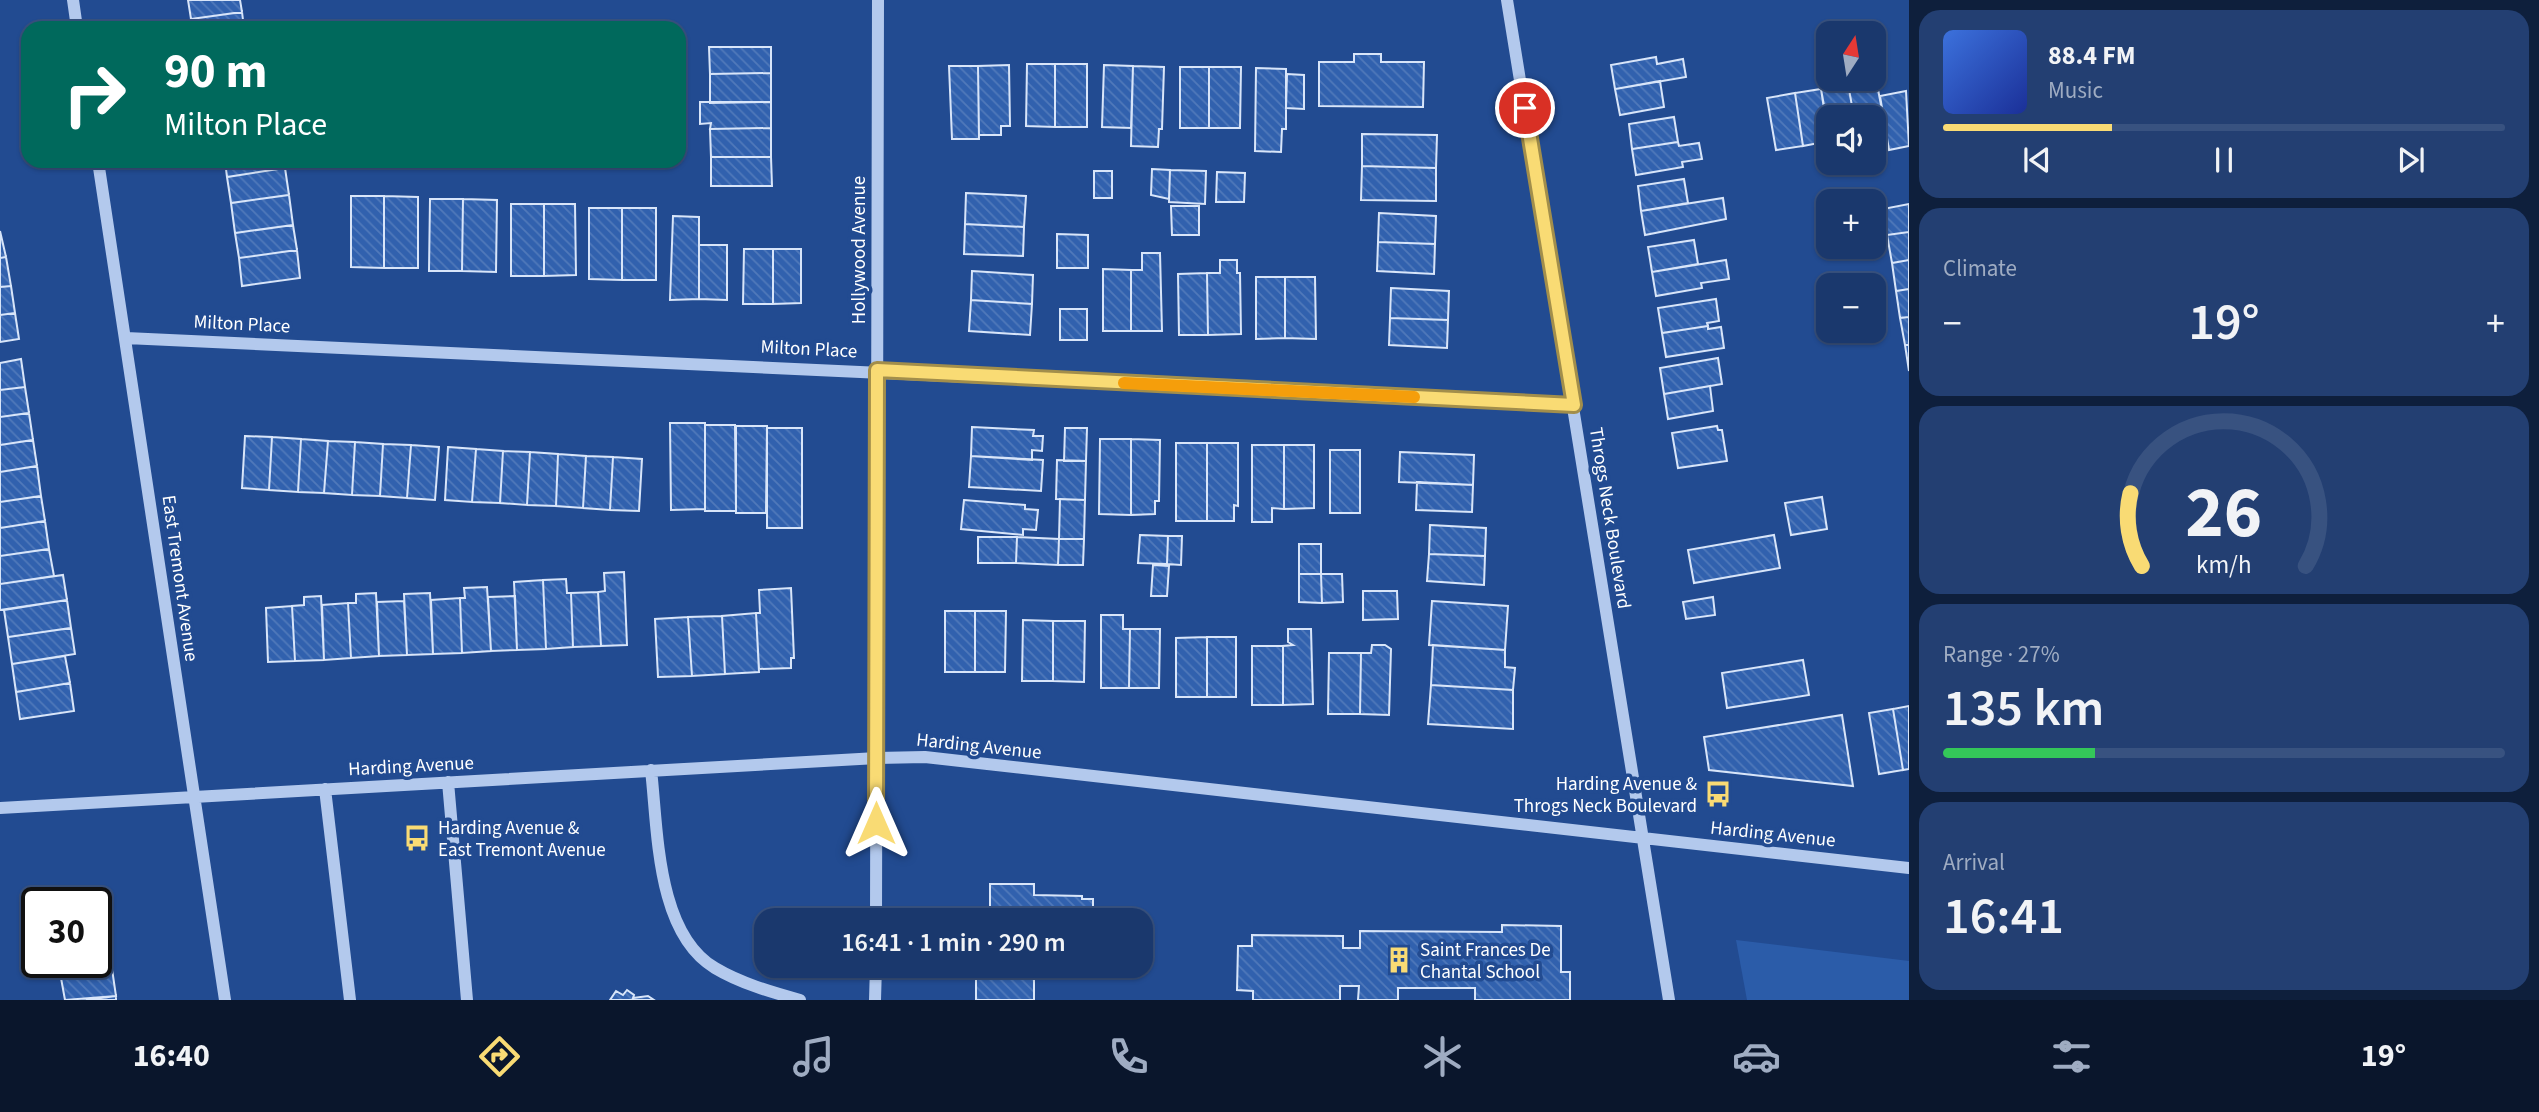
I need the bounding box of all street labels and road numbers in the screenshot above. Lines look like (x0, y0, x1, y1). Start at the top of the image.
street label: Hollywood Avenue (846, 176, 873, 324)
street label: Milton Place (193, 308, 291, 341)
street label: Milton Place (760, 333, 858, 366)
street label: Throgs Neck Boulevard (1582, 426, 1637, 611)
street label: East Tremont Avenue (154, 493, 205, 663)
street label: Harding Avenue (915, 726, 1043, 766)
street label: Harding Avenue (347, 750, 475, 783)
street label: Harding Avenue (1709, 814, 1837, 854)

